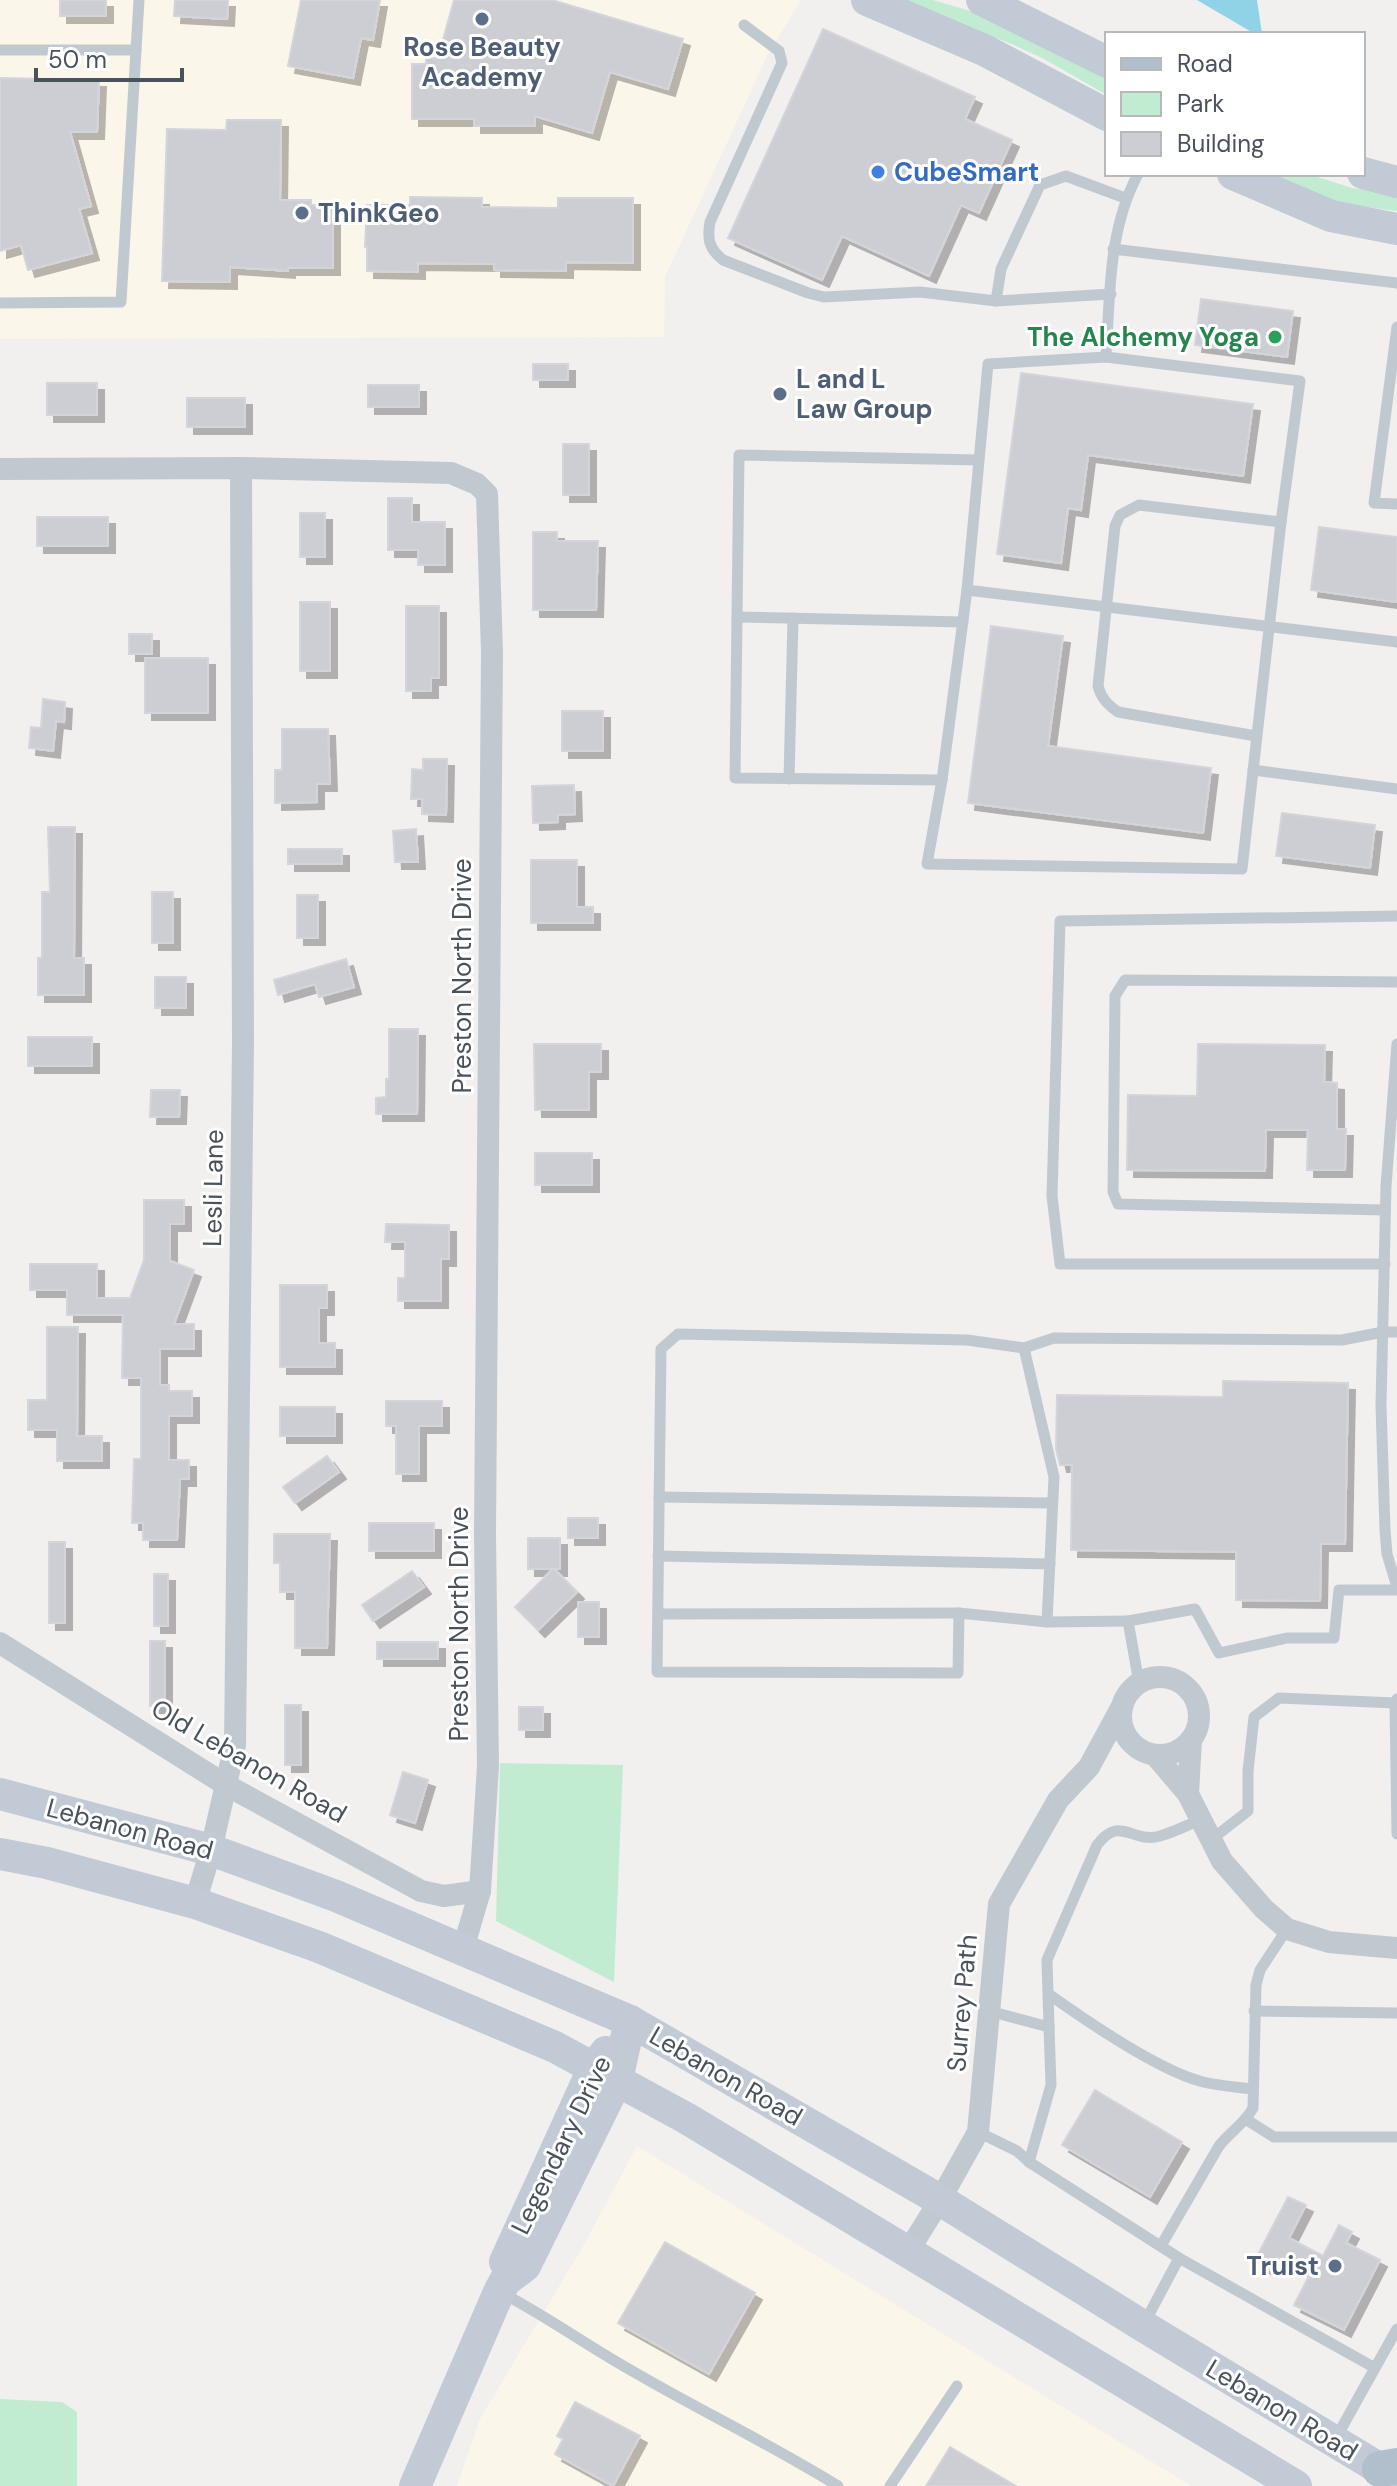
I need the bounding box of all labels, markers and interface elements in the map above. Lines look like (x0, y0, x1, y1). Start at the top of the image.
marker: Rose Beauty Academy (473, 10, 491, 28)
place label: Rose Beauty Academy (403, 30, 561, 94)
scale bar (36, 32, 182, 82)
legend (1105, 32, 1365, 176)
text: 50 m (48, 44, 107, 75)
text: Road (1177, 48, 1233, 79)
text: Park (1177, 88, 1224, 119)
text: Building (1177, 128, 1264, 159)
place label: CubeSmart (894, 155, 1039, 189)
marker: CubeSmart (869, 163, 887, 181)
place label: ThinkGeo (318, 196, 440, 230)
marker: ThinkGeo (293, 204, 311, 222)
place label: The Alchemy Yoga (1027, 320, 1259, 354)
marker: The Alchemy Yoga (1266, 328, 1284, 346)
place label: L and L Law Group (796, 362, 933, 426)
marker: L and L Law Group (771, 385, 789, 403)
street label: Preston North Drive (445, 858, 479, 1094)
street label: Lesli Lane (195, 1129, 231, 1247)
street label: Preston North Drive (442, 1506, 476, 1742)
street label: Old Lebanon Road (145, 1691, 353, 1831)
street label: Lebanon Road (43, 1790, 217, 1868)
street label: Surrey Path (939, 1933, 985, 2073)
street label: Lebanon Road (643, 2019, 809, 2133)
street label: Legendary Drive (503, 2050, 619, 2240)
place label: Truist (1246, 2249, 1319, 2283)
marker: Truist (1326, 2257, 1344, 2275)
street label: Lebanon Road (1200, 2351, 1364, 2469)

